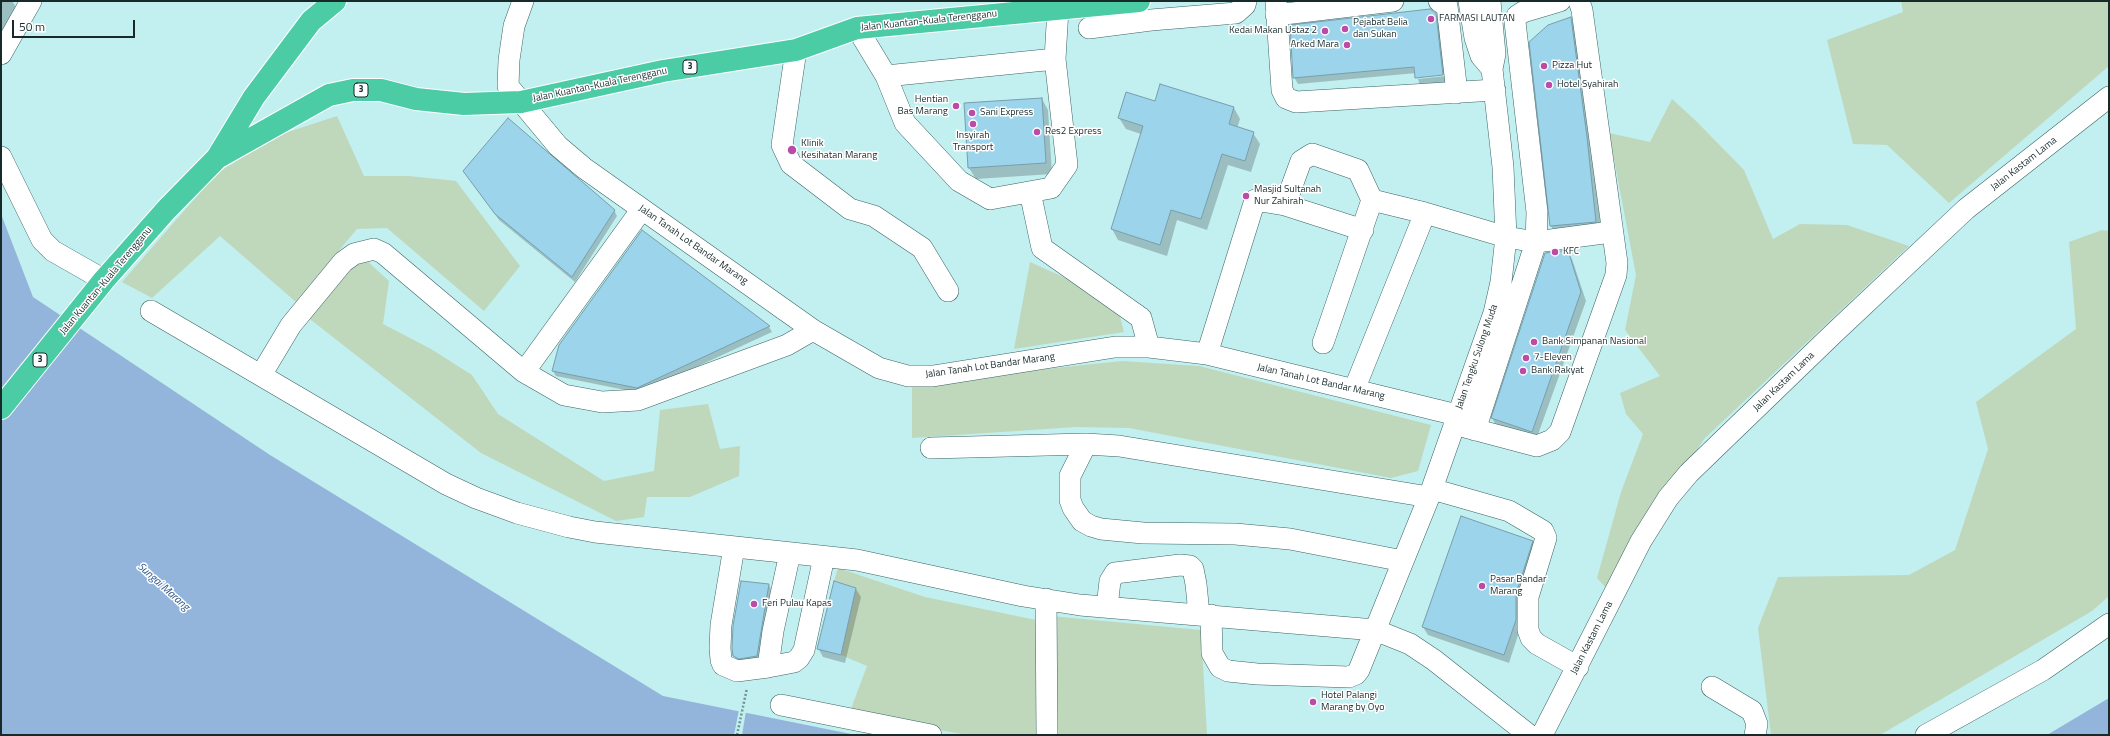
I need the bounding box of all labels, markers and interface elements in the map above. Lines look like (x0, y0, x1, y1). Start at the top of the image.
street label: Jalan Kuantan-Kuala Terengganu (860, 8, 998, 34)
scale bar (14, 12, 137, 38)
place label: FARMASI LAUTAN (1439, 13, 1515, 25)
marker: FARMASI LAUTAN (1426, 14, 1436, 24)
text: 50 m (19, 17, 45, 36)
place label: Pejabat Belia dan Sukan (1353, 17, 1408, 40)
marker: Pejabat Belia dan Sukan (1340, 24, 1350, 34)
place label: Kedai Makan Ustaz 2 (1229, 25, 1317, 37)
marker: Kedai Makan Ustaz 2 (1320, 26, 1330, 36)
place label: Arked Mara (1291, 39, 1339, 51)
marker: Arked Mara (1342, 40, 1352, 50)
road number: 3 (683, 60, 697, 74)
place label: Pizza Hut (1552, 60, 1592, 72)
marker: Pizza Hut (1539, 61, 1549, 71)
street label: Jalan Kuantan-Kuala Terengganu (532, 65, 668, 105)
place label: Hotel Syahirah (1557, 79, 1618, 91)
marker: Hotel Syahirah (1544, 80, 1554, 90)
road number: 3 (354, 83, 368, 97)
place label: Hentian Bas Marang (898, 94, 948, 118)
marker: Hentian Bas Marang (951, 101, 961, 111)
place label: Sani Express (980, 107, 1033, 119)
marker: Sani Express (967, 108, 977, 118)
marker: Insyirah Transport (968, 119, 978, 129)
place label: Res2 Express (1045, 126, 1102, 138)
marker: Res2 Express (1032, 127, 1042, 137)
place label: Insyirah Transport (953, 130, 993, 154)
street label: Jalan Kastam Lama (1989, 135, 2059, 193)
place label: Klinik Kesihatan Marang (801, 138, 877, 162)
marker: Klinik Kesihatan Marang (786, 144, 798, 156)
place label: Masjid Sultanah Nur Zahirah (1254, 184, 1321, 208)
marker: Masjid Sultanah Nur Zahirah (1241, 191, 1251, 201)
street label: Jalan Tanah Lot Bandar Marang (636, 203, 750, 287)
street label: Jalan Kuantan-Kuala Terengganu (57, 225, 155, 337)
place label: KFC (1563, 246, 1579, 258)
marker: KFC (1550, 247, 1560, 257)
street label: Jalan Tengku Sulong Muda (1453, 303, 1501, 411)
place label: Bank Simpanan Nasional (1542, 336, 1646, 348)
marker: Bank Simpanan Nasional (1529, 337, 1539, 347)
street label: Jalan Kastam Lama (1751, 350, 1817, 414)
street label: Jalan Tanah Lot Bandar Marang (924, 351, 1056, 381)
place label: 7-Eleven (1534, 352, 1572, 364)
road number: 3 (33, 353, 47, 367)
marker: 7-Eleven (1521, 353, 1531, 363)
street label: Jalan Tanah Lot Bandar Marang (1256, 361, 1386, 403)
place label: Bank Rakyat (1531, 365, 1584, 377)
marker: Bank Rakyat (1518, 366, 1528, 376)
water label: Sungai Marang (134, 560, 192, 614)
place label: Pasar Bandar Marang (1490, 574, 1547, 598)
marker: Pasar Bandar Marang (1477, 581, 1487, 591)
place label: Feri Pulau Kapas (762, 598, 832, 610)
marker: Feri Pulau Kapas (749, 599, 759, 609)
street label: Jalan Kastam Lama (1568, 599, 1616, 677)
place label: Hotel Palangi Marang by Oyo (1321, 690, 1384, 714)
marker: Hotel Palangi Marang by Oyo (1308, 697, 1318, 707)

